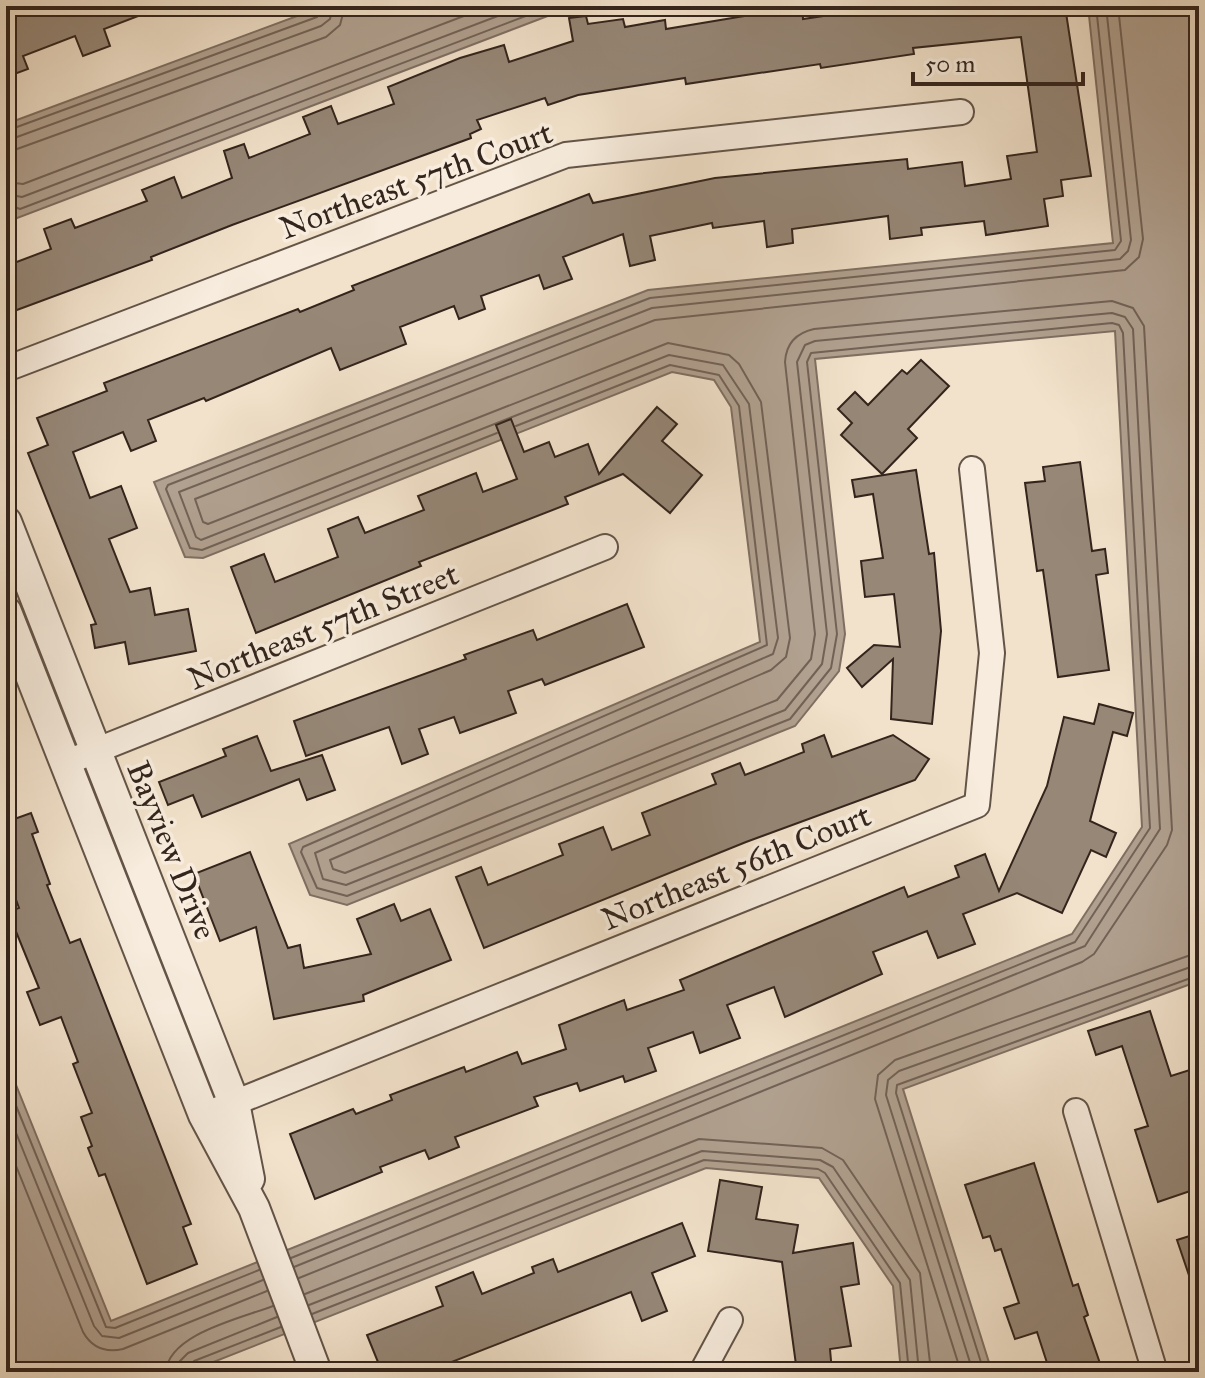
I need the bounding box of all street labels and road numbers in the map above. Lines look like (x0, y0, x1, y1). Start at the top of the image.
street label: Northeast 57th Court (275, 113, 558, 248)
street label: Northeast 57th Street (182, 554, 464, 698)
street label: Bayview Drive (118, 755, 225, 945)
street label: Northeast 56th Court (596, 796, 876, 939)

